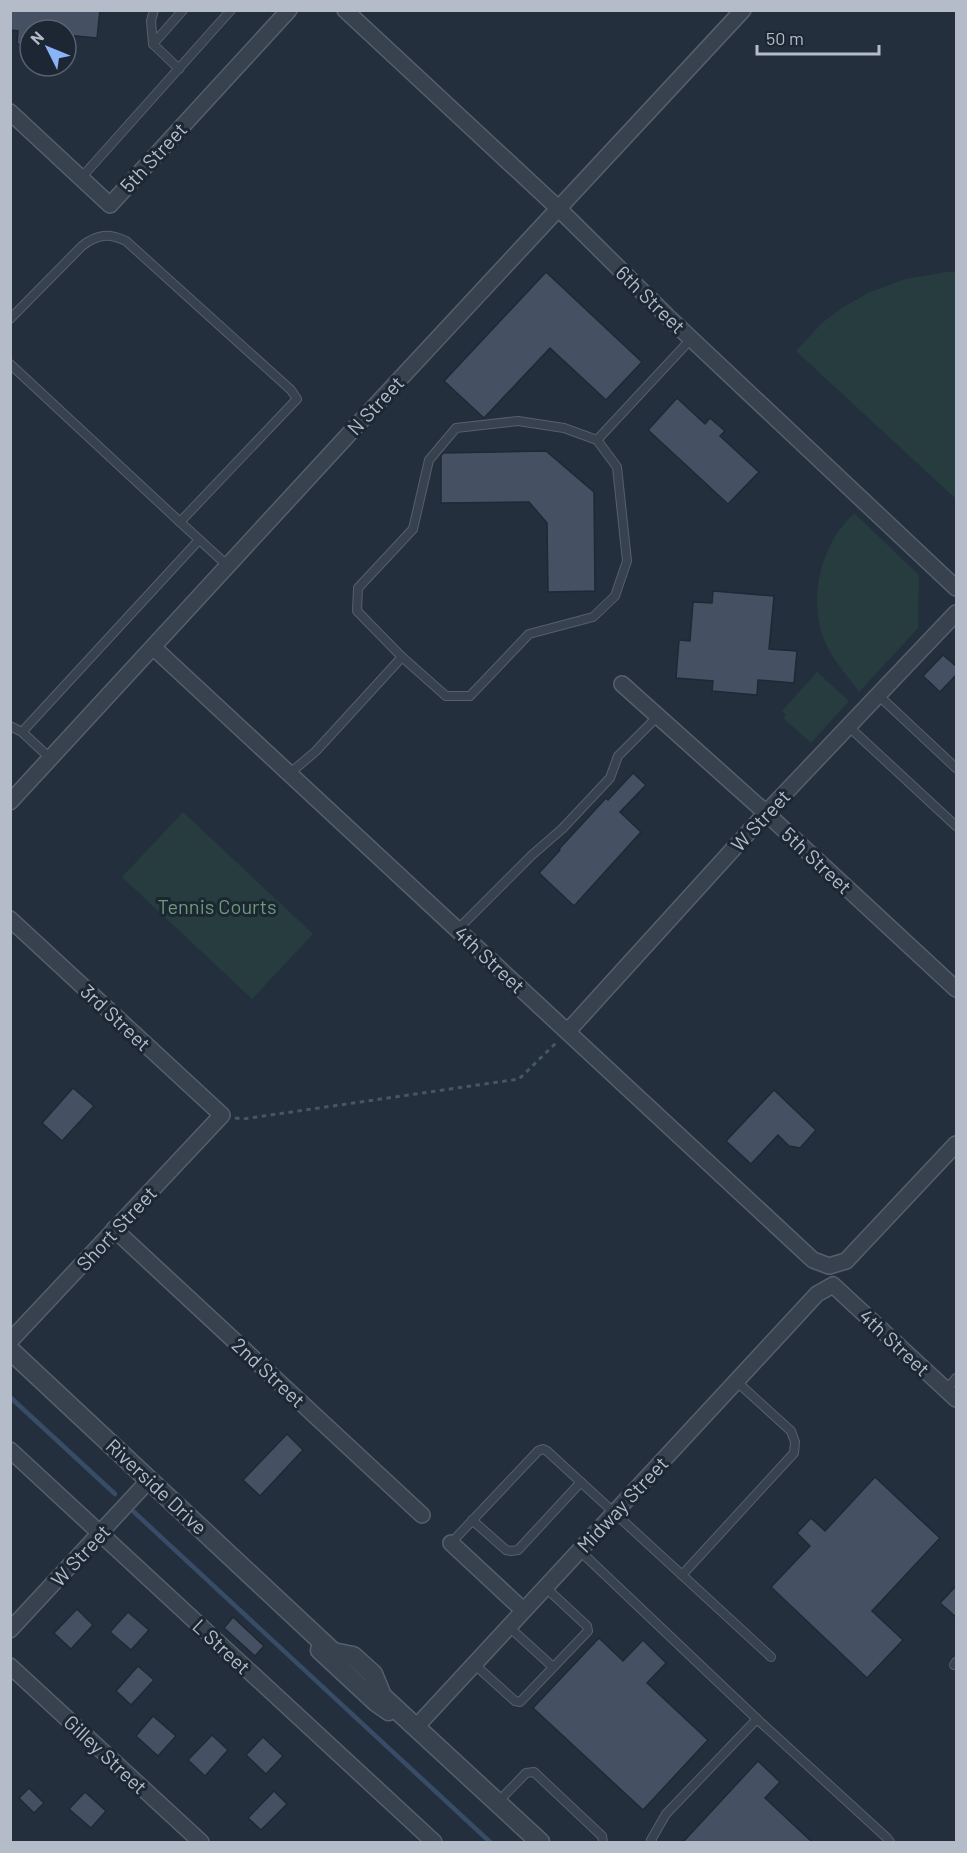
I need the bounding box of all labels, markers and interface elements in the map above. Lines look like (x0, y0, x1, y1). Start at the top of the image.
north arrow (18, 18, 78, 78)
scale bar (757, 18, 878, 56)
text: N (26, 27, 47, 48)
text: 50 m (766, 27, 804, 49)
street label: 5th Street (115, 117, 191, 197)
street label: 6th Street (611, 260, 691, 338)
street label: N Street (342, 370, 408, 440)
street label: W Street (725, 784, 795, 856)
street label: 5th Street (777, 822, 857, 898)
park label: Tennis Courts (157, 894, 277, 918)
street label: 4th Street (450, 920, 530, 998)
street label: 3rd Street (76, 979, 156, 1055)
street label: Short Street (71, 1181, 161, 1275)
street label: 4th Street (855, 1303, 935, 1381)
street label: 2nd Street (228, 1332, 310, 1412)
street label: Riverside Drive (102, 1433, 212, 1539)
street label: Midway Street (571, 1451, 673, 1557)
street label: W Street (45, 1519, 115, 1591)
street label: L Street (188, 1613, 256, 1679)
street label: Gilley Street (59, 1709, 153, 1799)

